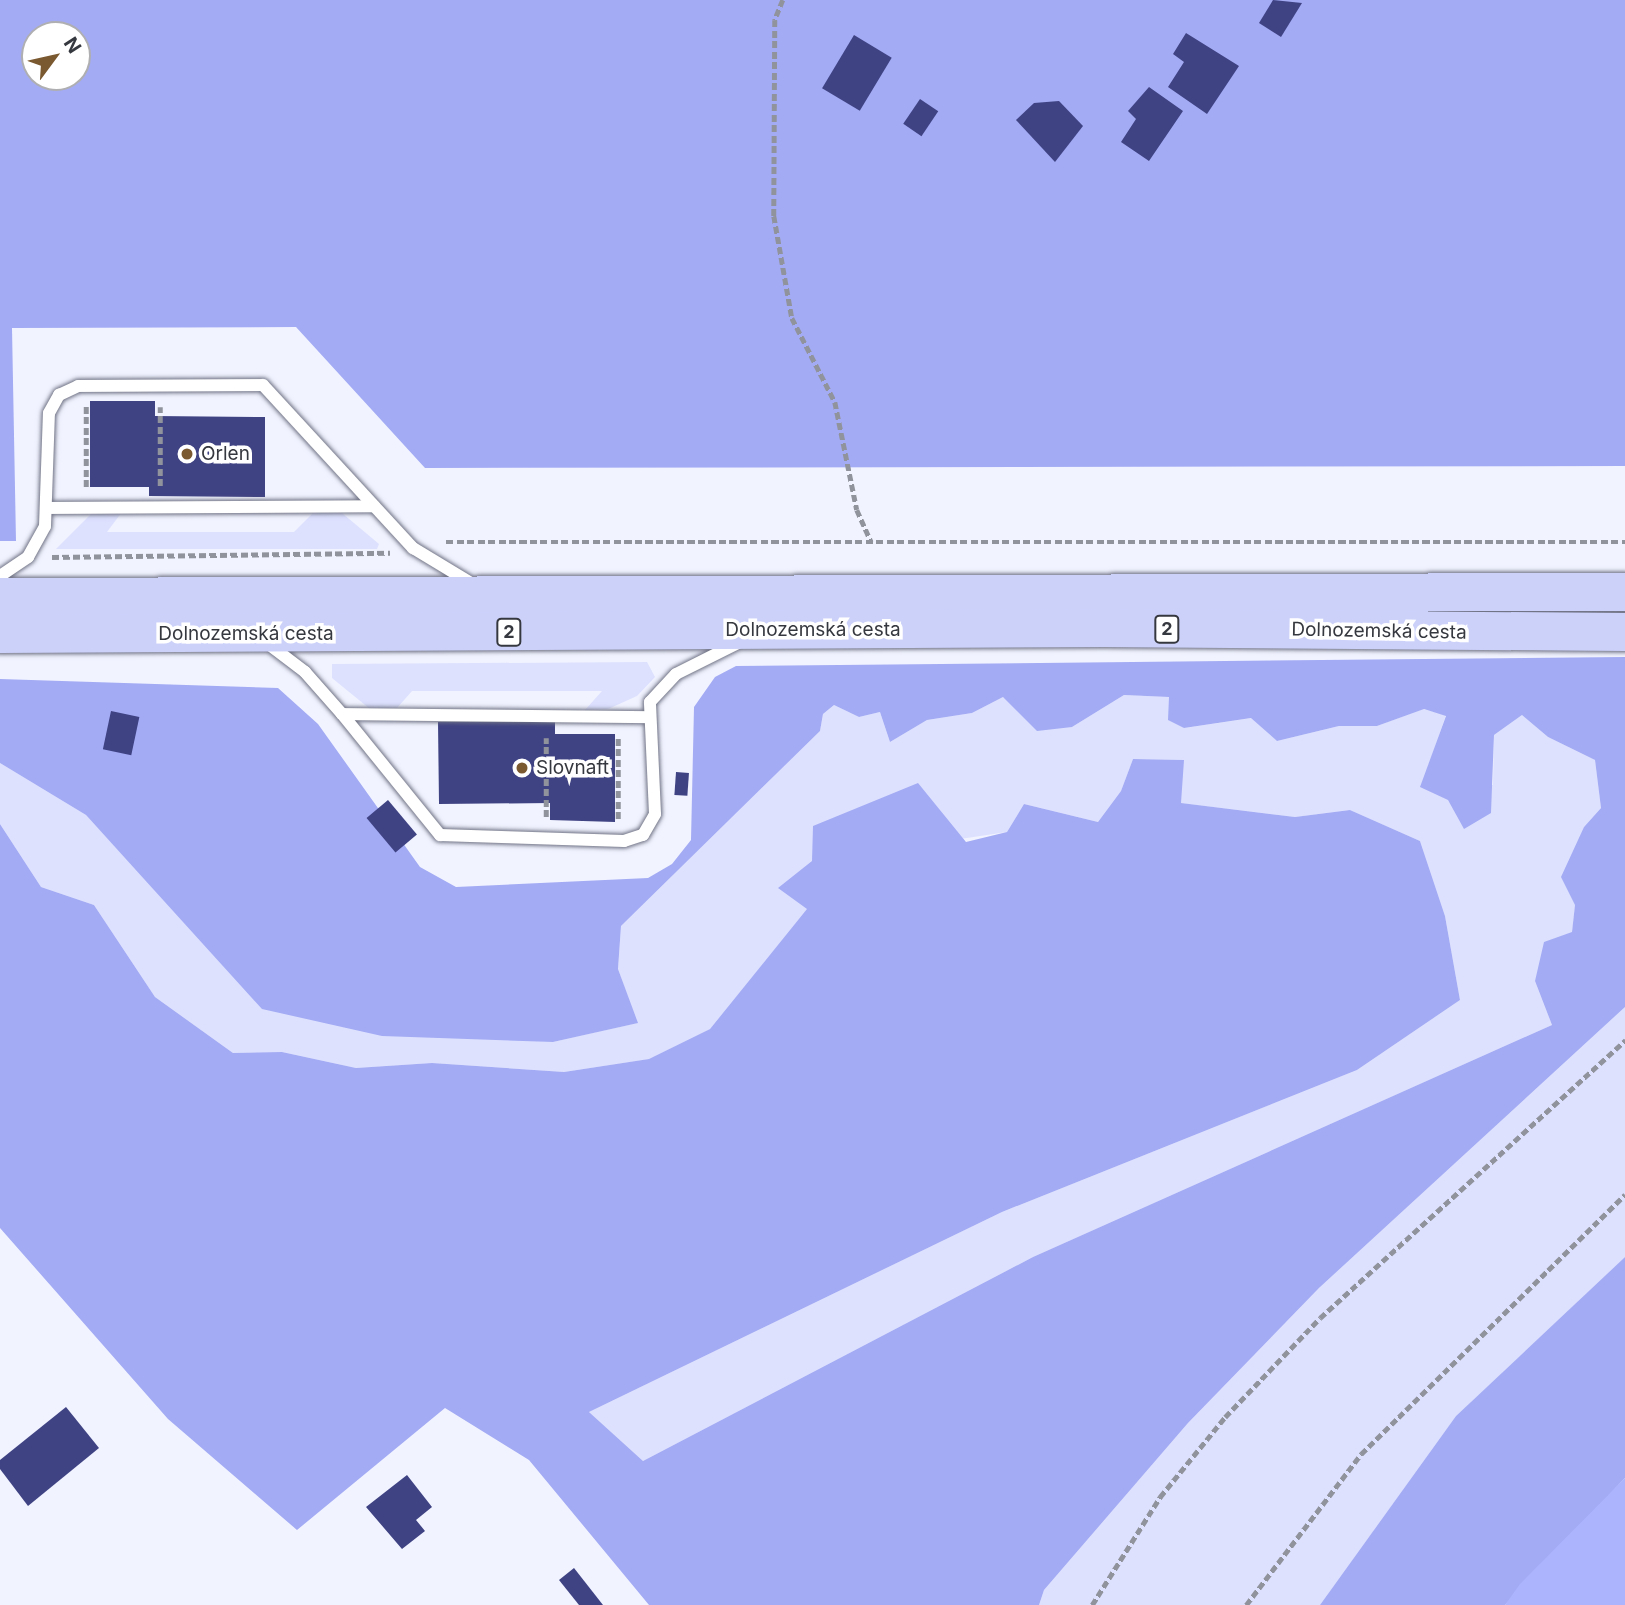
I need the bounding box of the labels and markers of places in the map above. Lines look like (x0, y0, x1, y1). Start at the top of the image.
place label: Orlen (201, 443, 250, 465)
marker: Orlen (179, 446, 195, 462)
place label: Slovnaft (536, 757, 609, 779)
marker: Slovnaft (514, 760, 530, 776)

